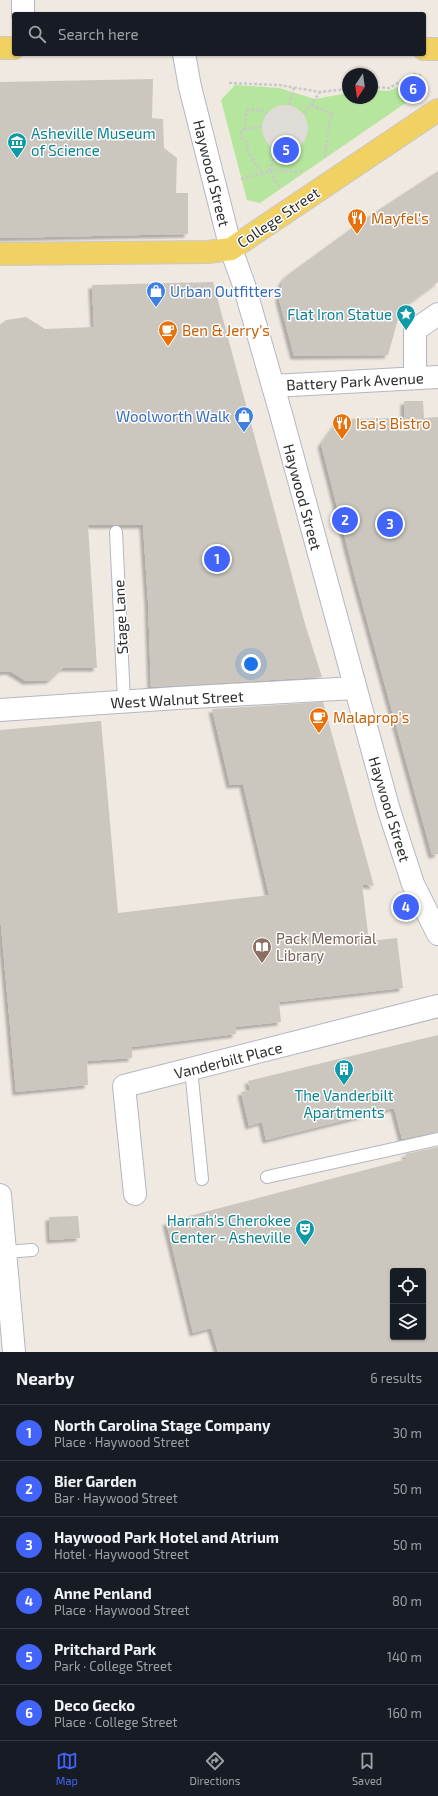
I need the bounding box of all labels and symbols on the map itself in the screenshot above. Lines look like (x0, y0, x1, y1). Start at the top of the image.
north arrow (342, 68, 378, 104)
pin: 6 (400, 74, 426, 104)
street label: Haywood Street (190, 118, 234, 228)
place label: Asheville Museum of Science (31, 124, 156, 159)
museum icon: Asheville Museum of Science (6, 131, 28, 159)
pin: 5 (273, 135, 299, 165)
street label: College Street (233, 183, 323, 251)
restaurant icon: Mayfel's (346, 207, 368, 235)
place label: Mayfel's (371, 209, 429, 227)
shop icon: Urban Outfitters (145, 280, 167, 308)
place label: Urban Outfitters (170, 282, 281, 300)
place icon: Flat Iron Statue (395, 303, 417, 331)
place label: Flat Iron Statue (287, 305, 392, 323)
cafe icon: Ben & Jerry's (157, 319, 179, 347)
place label: Ben & Jerry's (182, 321, 270, 339)
street label: Battery Park Avenue (286, 368, 424, 394)
shop icon: Woolworth Walk (233, 405, 255, 433)
place label: Woolworth Walk (116, 407, 230, 425)
restaurant icon: Isa's Bistro (331, 412, 353, 440)
place label: Isa's Bistro (356, 414, 430, 432)
street label: Haywood Street (280, 442, 326, 552)
pin: 2 (332, 505, 358, 535)
pin: 3 (377, 509, 403, 539)
pin: 1 (204, 544, 230, 574)
street label: Stage Lane (109, 579, 131, 655)
your location (241, 654, 261, 674)
street label: West Walnut Street (110, 687, 244, 711)
cafe icon: Malaprop's (308, 706, 330, 734)
place label: Malaprop's (333, 708, 409, 726)
street label: Haywood Street (365, 754, 415, 864)
pin: 4 (393, 892, 419, 922)
place label: Pack Memorial Library (276, 929, 377, 964)
library icon: Pack Memorial Library (251, 936, 273, 964)
street label: Vanderbilt Place (172, 1038, 284, 1082)
building icon: The Vanderbilt Apartments (333, 1058, 355, 1086)
place label: The Vanderbilt Apartments (294, 1086, 394, 1121)
place label: Harrah's Cherokee Center - Asheville (167, 1211, 291, 1246)
theatre icon: Harrah's Cherokee Center - Asheville (294, 1218, 316, 1246)

